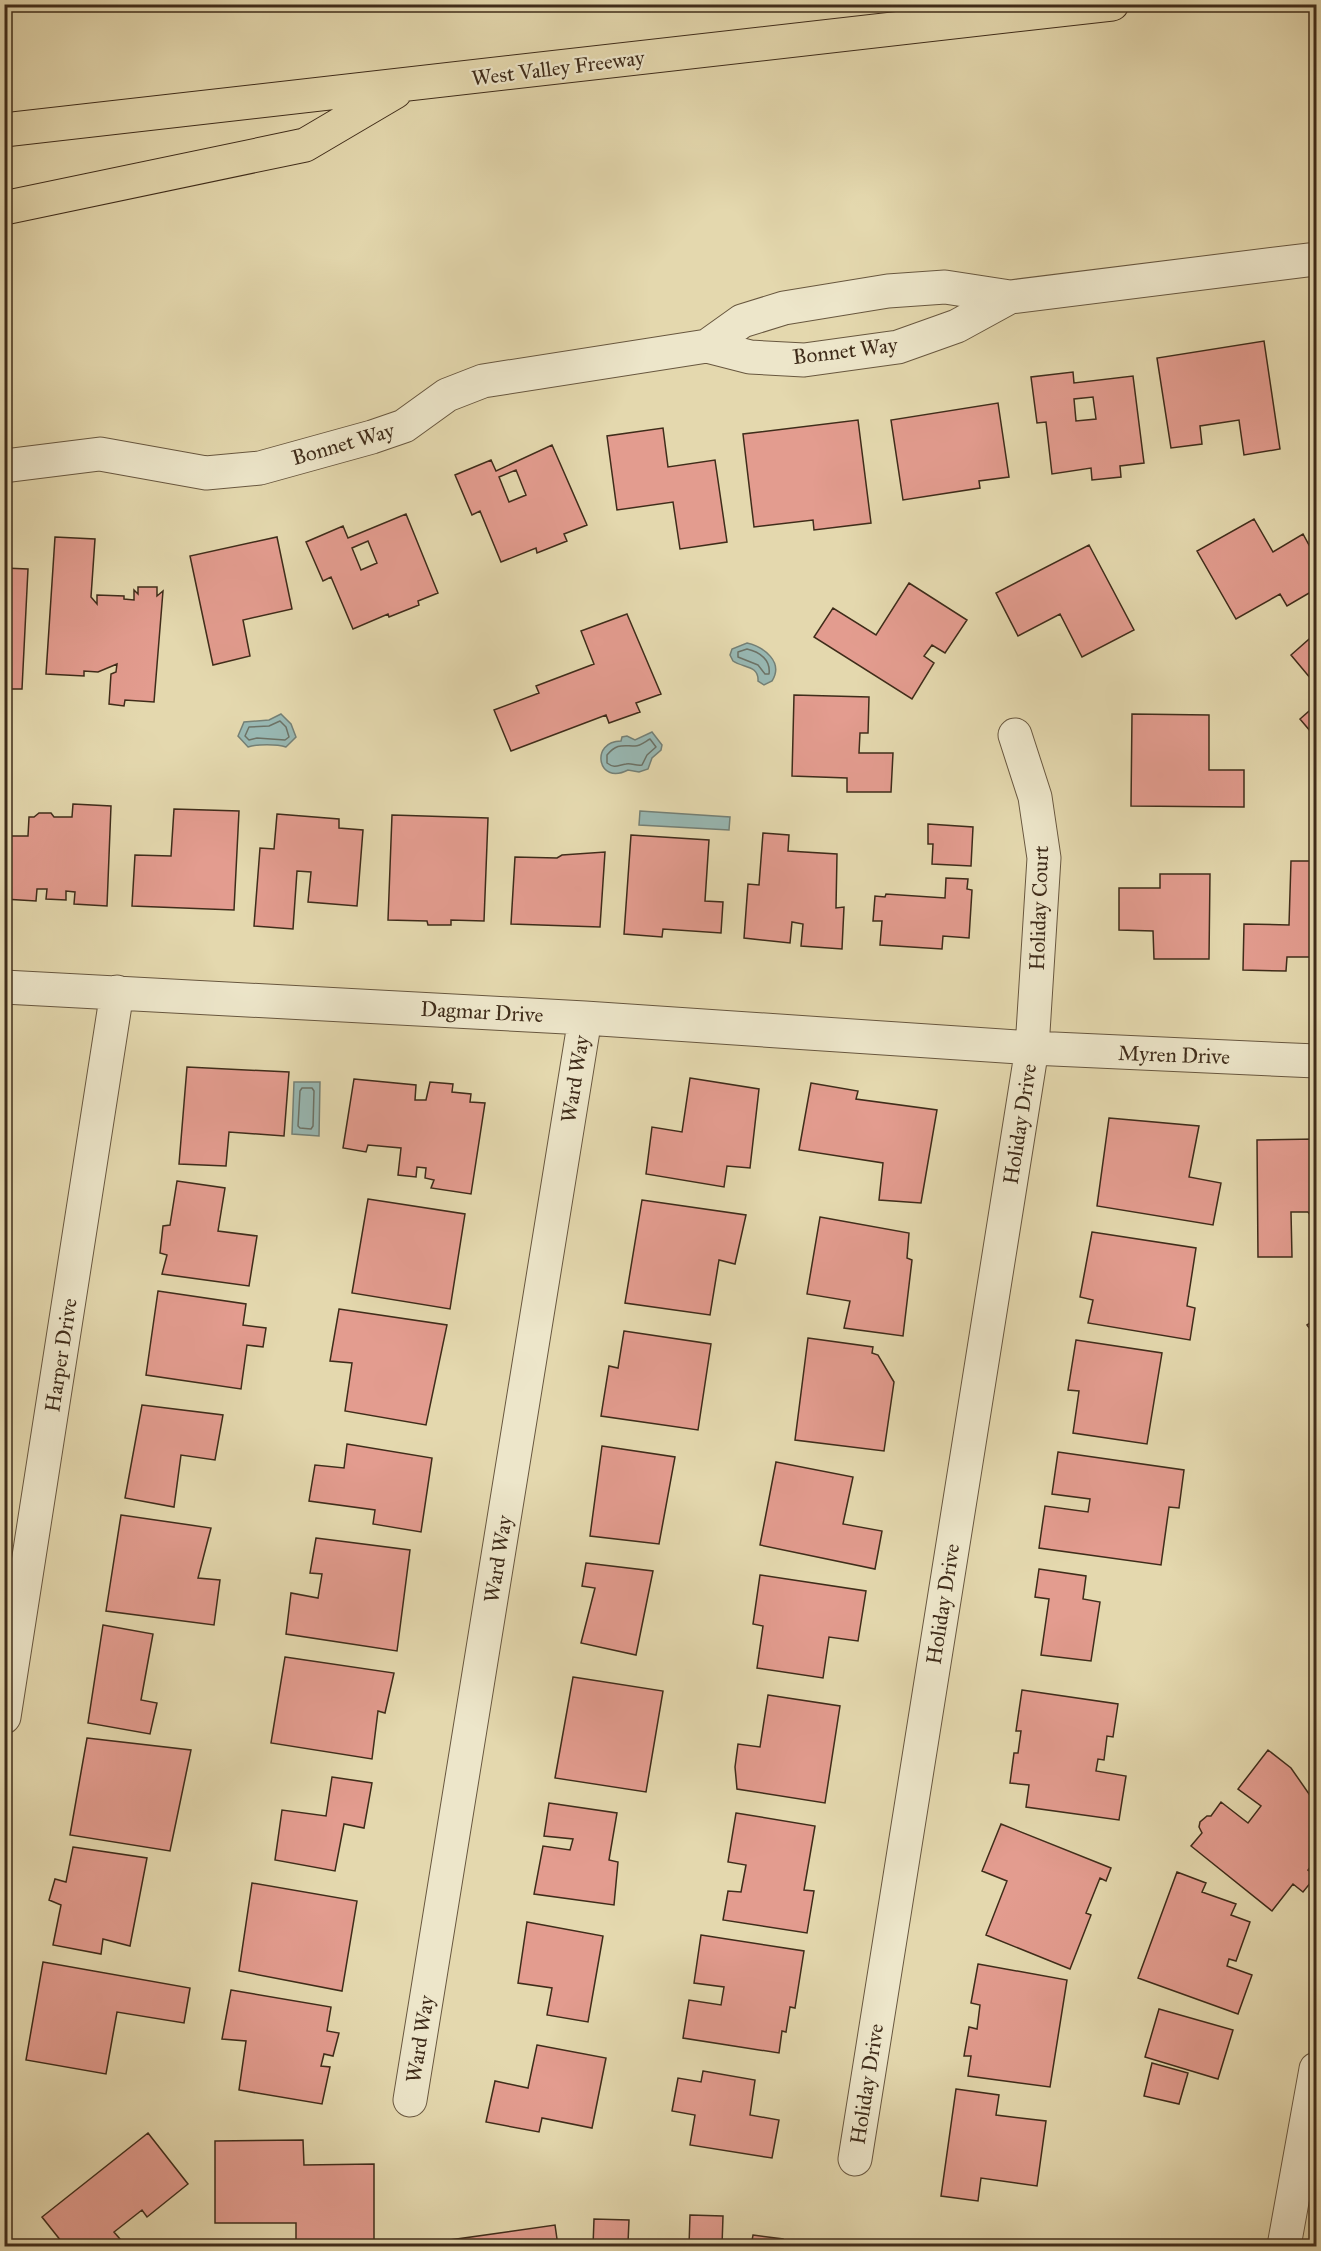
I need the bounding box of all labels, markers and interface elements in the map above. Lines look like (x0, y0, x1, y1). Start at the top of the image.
street label: West Valley Freeway (470, 44, 647, 92)
street label: Bonnet Way (791, 332, 900, 370)
street label: Bonnet Way (289, 417, 398, 471)
street label: Holiday Court (1024, 845, 1054, 971)
street label: Dagmar Drive (420, 996, 544, 1028)
street label: Ward Way (555, 1032, 595, 1125)
street label: Myren Drive (1118, 1040, 1231, 1070)
street label: Holiday Drive (998, 1061, 1042, 1186)
street label: Harper Drive (39, 1296, 83, 1414)
street label: Ward Way (478, 1512, 518, 1605)
street label: Holiday Drive (921, 1541, 965, 1666)
street label: Ward Way (400, 1992, 440, 2085)
street label: Holiday Drive (845, 2021, 889, 2146)

